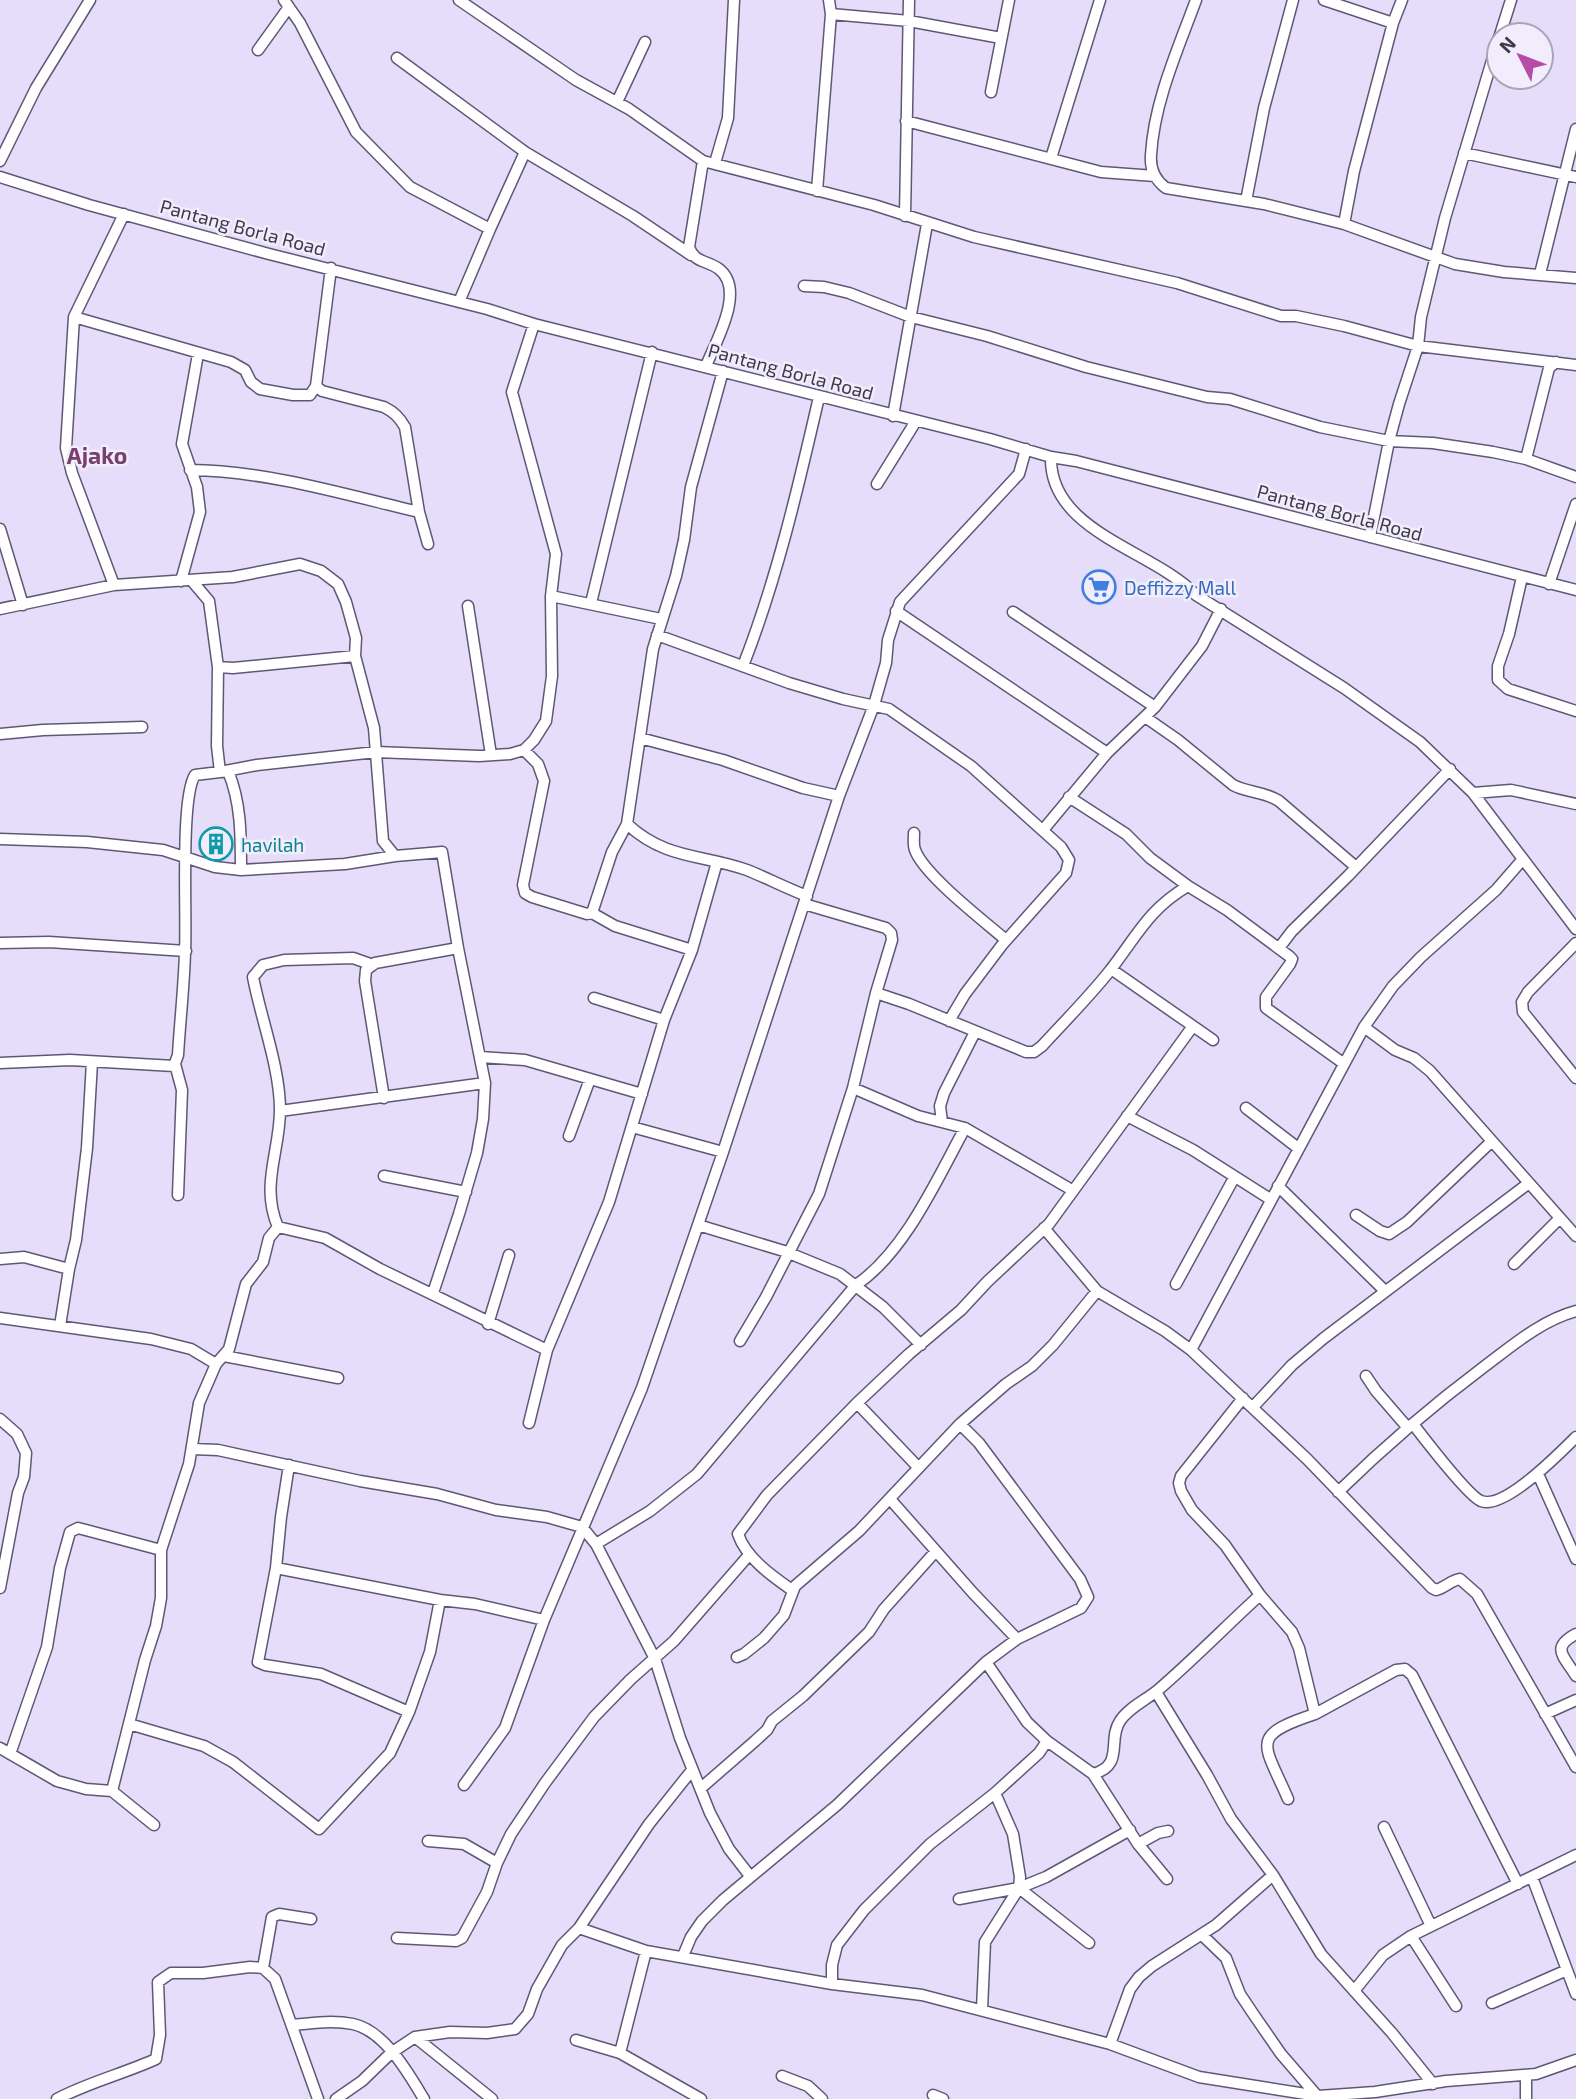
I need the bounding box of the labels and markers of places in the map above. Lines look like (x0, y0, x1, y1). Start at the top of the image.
supermarket icon: Deffizzy Mall (1080, 568, 1118, 606)
place label: Deffizzy Mall (1124, 576, 1236, 599)
building icon: havilah (197, 825, 235, 863)
place label: havilah (241, 833, 304, 856)

